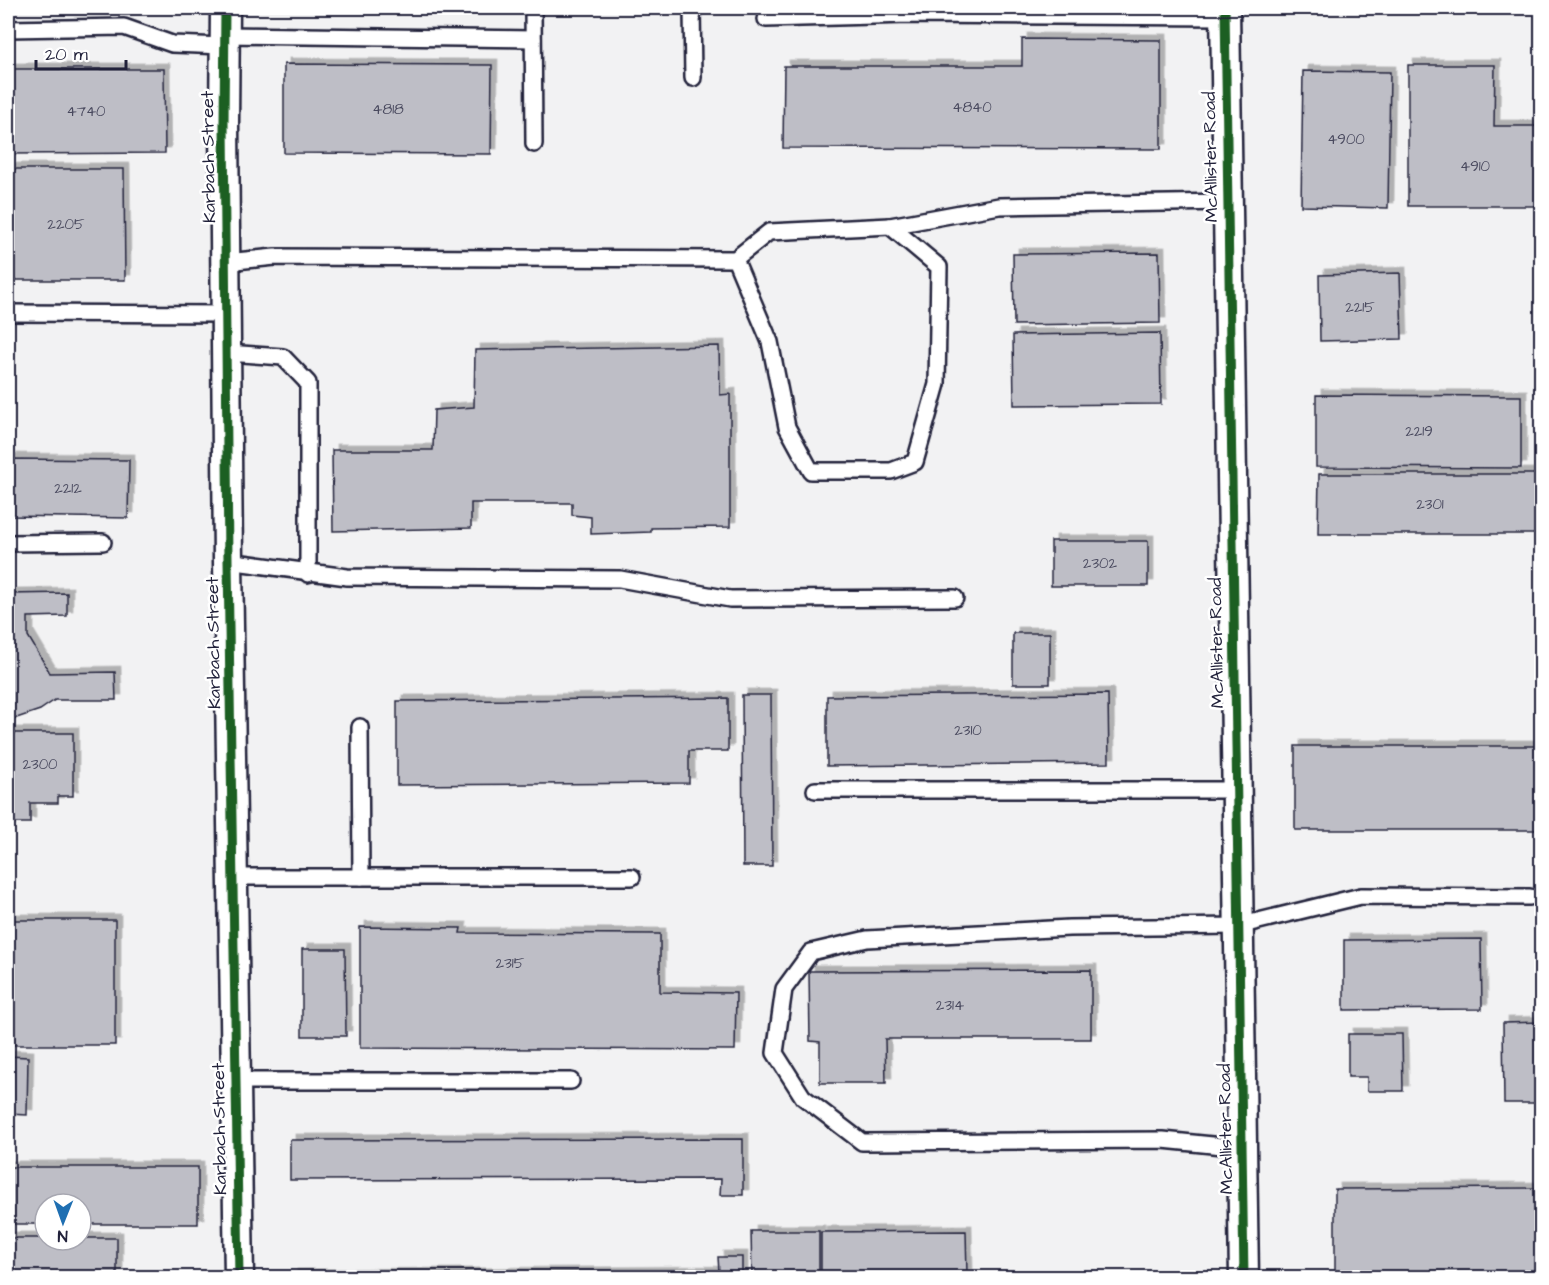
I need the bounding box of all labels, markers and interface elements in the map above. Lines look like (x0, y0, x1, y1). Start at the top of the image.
scale bar (36, 33, 126, 71)
text: 20 m (45, 42, 88, 67)
street label: Karbach Street (195, 90, 222, 223)
street label: McAllister Road (1197, 91, 1224, 223)
house number: 4840 (952, 97, 992, 118)
house number: 4818 (372, 99, 404, 120)
house number: 4740 (66, 101, 106, 122)
house number: 4900 (1327, 129, 1365, 150)
house number: 4910 (1460, 156, 1491, 177)
house number: 2205 (47, 214, 85, 235)
house number: 2215 (1345, 297, 1375, 318)
house number: 2219 (1405, 421, 1433, 442)
house number: 2212 (54, 478, 82, 499)
house number: 2301 (1416, 494, 1444, 515)
house number: 2302 (1083, 553, 1118, 574)
street label: Karbach Street (200, 576, 227, 709)
street label: McAllister Road (1203, 577, 1230, 709)
house number: 2310 (954, 720, 982, 741)
house number: 2300 (22, 754, 58, 775)
house number: 2315 (496, 953, 525, 974)
house number: 2314 (936, 995, 964, 1016)
street label: Karbach Street (206, 1062, 233, 1195)
street label: McAllister Road (1212, 1063, 1239, 1195)
north arrow (33, 1192, 93, 1252)
text: N (58, 1225, 68, 1247)

